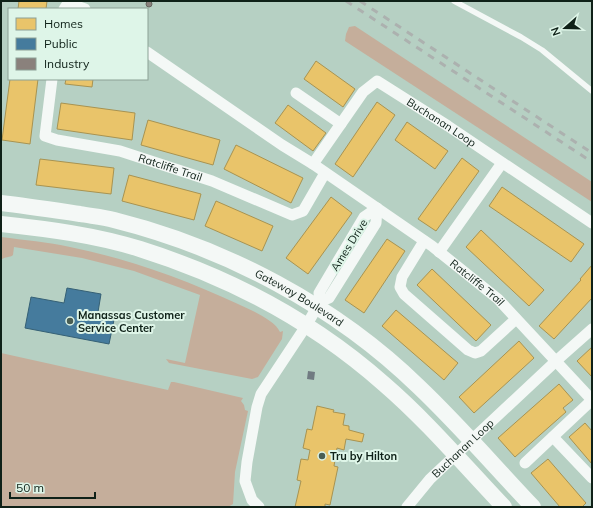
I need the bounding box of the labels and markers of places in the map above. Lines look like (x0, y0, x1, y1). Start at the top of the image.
place label: Manassas Customer Service Center (78, 308, 185, 335)
marker: Manassas Customer Service Center (65, 316, 75, 326)
place label: Tru by Hilton (330, 449, 397, 463)
marker: Tru by Hilton (317, 451, 327, 461)

